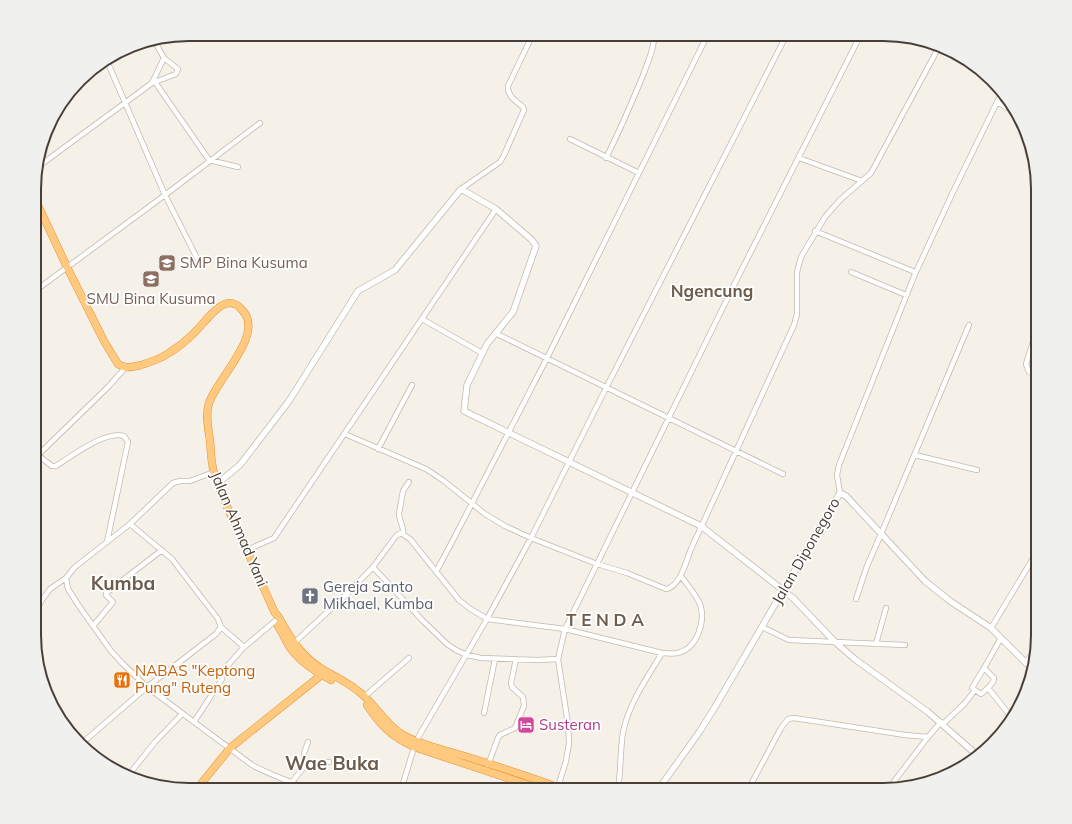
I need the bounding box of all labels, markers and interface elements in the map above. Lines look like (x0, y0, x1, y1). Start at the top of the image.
school or university icon: SMP Bina Kusuma (157, 253, 177, 273)
place label: SMP Bina Kusuma (180, 253, 308, 272)
school or university icon: SMU Bina Kusuma (141, 269, 161, 289)
district label: Ngencung (671, 280, 753, 301)
place label: SMU Bina Kusuma (87, 289, 215, 308)
street label: Jalan Ahmad Yani (207, 468, 272, 589)
street label: Jalan Diponegoro (767, 494, 844, 607)
district label: Kumba (91, 571, 155, 595)
place label: Gereja Santo Mikhael, Kumba (323, 577, 433, 613)
church icon: Gereja Santo Mikhael, Kumba (300, 586, 320, 606)
district label: T E N D A (566, 609, 644, 630)
place label: NABAS "Keptong Pung" Ruteng (135, 661, 255, 697)
restaurant icon: NABAS "Keptong Pung" Ruteng (112, 670, 132, 690)
hotel icon: Susteran (516, 715, 536, 735)
place label: Susteran (539, 715, 601, 734)
district label: Wae Buka (285, 751, 379, 775)

